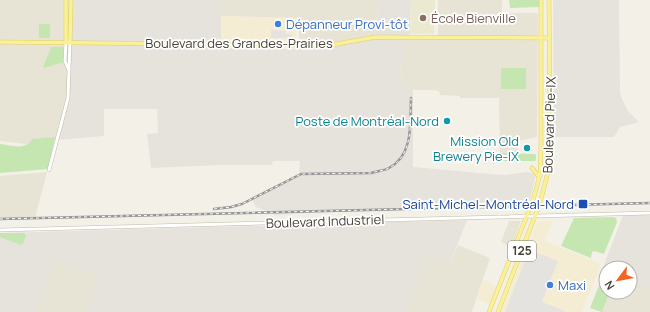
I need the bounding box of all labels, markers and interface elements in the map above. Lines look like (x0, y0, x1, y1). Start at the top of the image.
place label: École Bienville (431, 9, 516, 27)
marker: École Bienville (418, 13, 428, 23)
place label: Dépanneur Provi-tôt (286, 15, 408, 33)
marker: Dépanneur Provi-tôt (273, 19, 283, 29)
street label: Boulevard des Grandes-Prairies (145, 34, 333, 52)
street label: Boulevard Pie-IX (538, 76, 560, 174)
place label: Poste de Montréal-Nord (295, 112, 439, 130)
marker: Poste de Montréal-Nord (442, 116, 452, 126)
place label: Mission Old Brewery Pie-IX (433, 132, 519, 165)
marker: Mission Old Brewery Pie-IX (522, 143, 532, 153)
place label: Saint-Michel–Montréal-Nord (403, 195, 574, 213)
marker: Saint-Michel–Montréal-Nord (577, 198, 589, 210)
street label: Boulevard Industriel (265, 210, 385, 232)
road number: 125 (508, 241, 536, 261)
north arrow (598, 260, 638, 300)
place label: Maxi (558, 276, 586, 294)
text: N (601, 278, 618, 293)
marker: Maxi (545, 280, 555, 290)

